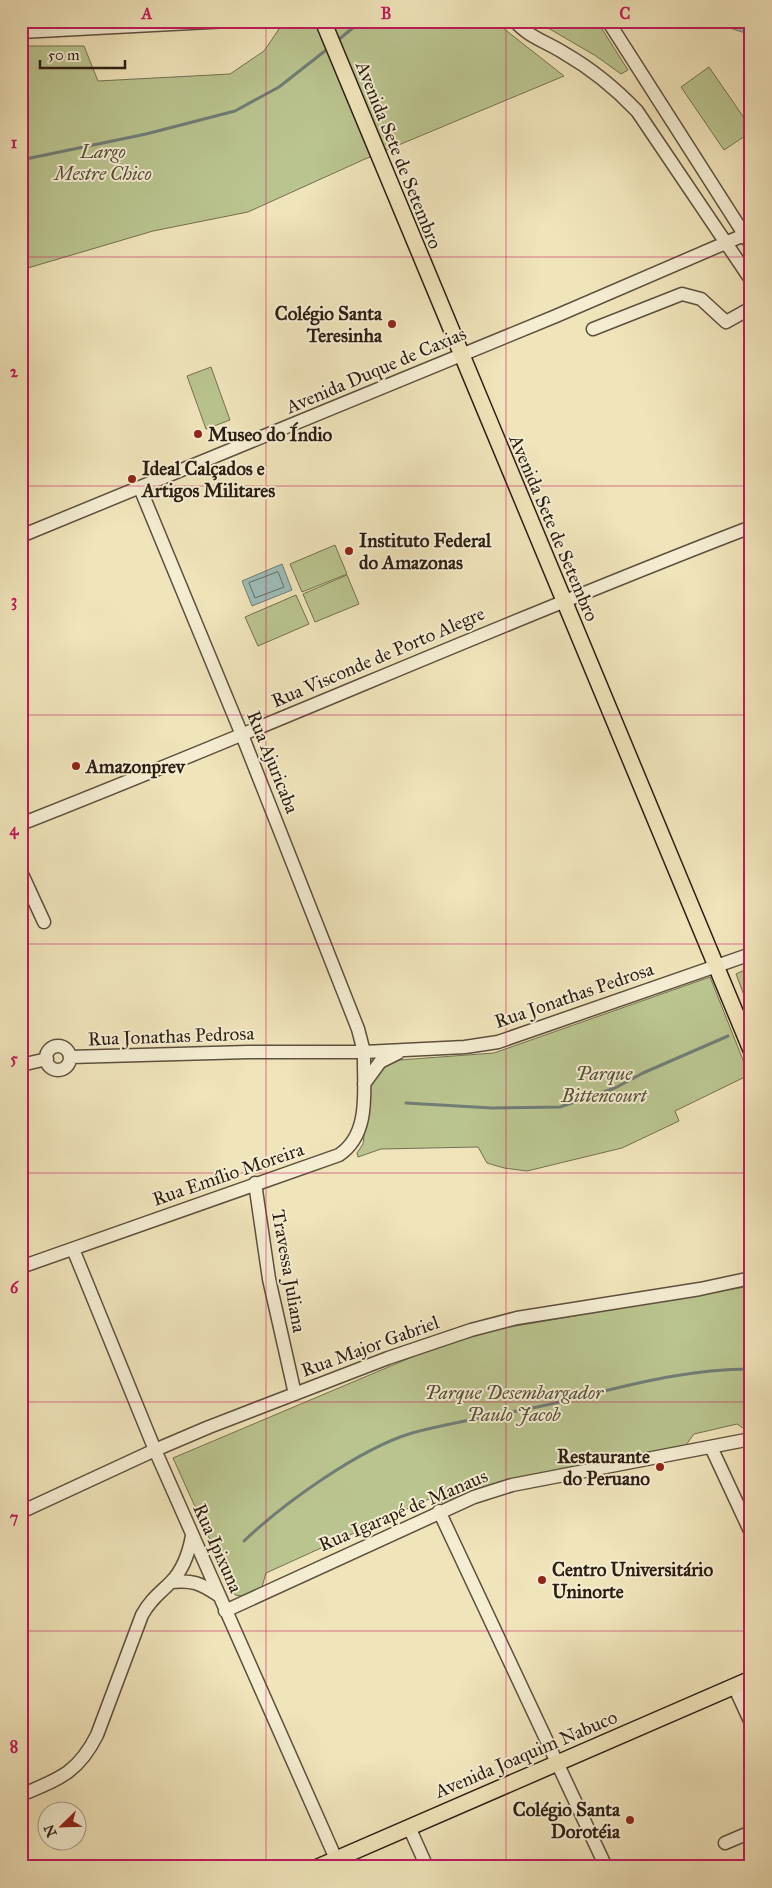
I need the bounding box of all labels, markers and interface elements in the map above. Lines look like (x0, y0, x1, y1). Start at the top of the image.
text: A (141, 4, 153, 23)
text: B (381, 4, 391, 23)
text: C (620, 4, 631, 23)
scale bar (40, 38, 125, 70)
text: 50 m (48, 46, 80, 64)
street label: Avenida Sete de Setembro (350, 57, 447, 252)
text: 1 (11, 133, 18, 152)
park label: Largo Mestre Chico (52, 140, 152, 185)
place label: Colégio Santa Teresinha (275, 302, 383, 347)
marker: Colégio Santa Teresinha (386, 318, 398, 330)
street label: Avenida Duque de Caxias (282, 322, 470, 420)
text: 2 (10, 362, 19, 381)
place label: Museo do Índio (208, 421, 333, 446)
marker: Museo do Índio (192, 428, 204, 440)
street label: Avenida Sete de Setembro (504, 430, 604, 625)
place label: Ideal Calçados e Artigos Militares (140, 457, 275, 503)
marker: Ideal Calçados e Artigos Militares (126, 473, 138, 485)
place label: Instituto Federal do Amazonas (359, 529, 492, 574)
marker: Instituto Federal do Amazonas (343, 545, 355, 557)
text: 3 (11, 591, 17, 611)
street label: Rua Visconde de Porto Alegre (268, 602, 488, 713)
street label: Rua Ajuricaba (242, 707, 304, 818)
place label: Amazonprev (84, 755, 186, 779)
marker: Amazonprev (70, 760, 82, 772)
text: 4 (10, 820, 20, 840)
street label: Rua Jonathas Pedrosa (491, 957, 658, 1034)
street label: Rua Jonathas Pedrosa (87, 1022, 256, 1051)
text: 5 (10, 1049, 18, 1068)
park label: Parque Bittencourt (561, 1062, 648, 1107)
street label: Rua Emílio Moreira (149, 1137, 308, 1211)
street label: Travessa Juliana (266, 1208, 311, 1335)
text: 6 (10, 1278, 19, 1297)
street label: Rua Major Gabriel (298, 1310, 443, 1382)
park label: Parque Desembargador Paulo Jacob (425, 1381, 604, 1426)
place label: Restaurante do Peruano (557, 1445, 650, 1490)
marker: Restaurante do Peruano (654, 1461, 666, 1473)
street label: Rua Igarapé de Manaus (315, 1464, 491, 1557)
street label: Rua Ipixuna (188, 1500, 248, 1597)
text: 7 (10, 1508, 19, 1527)
place label: Centro Universitário Uninorte (552, 1558, 713, 1603)
marker: Centro Universitário Uninorte (536, 1574, 548, 1586)
street label: Avenida Joaquim Nabuco (430, 1705, 621, 1804)
text: 8 (10, 1737, 18, 1756)
place label: Colégio Santa Dorotéia (513, 1798, 621, 1843)
north arrow (38, 1800, 88, 1850)
marker: Colégio Santa Dorotéia (624, 1814, 636, 1826)
text: N (40, 1822, 61, 1840)

